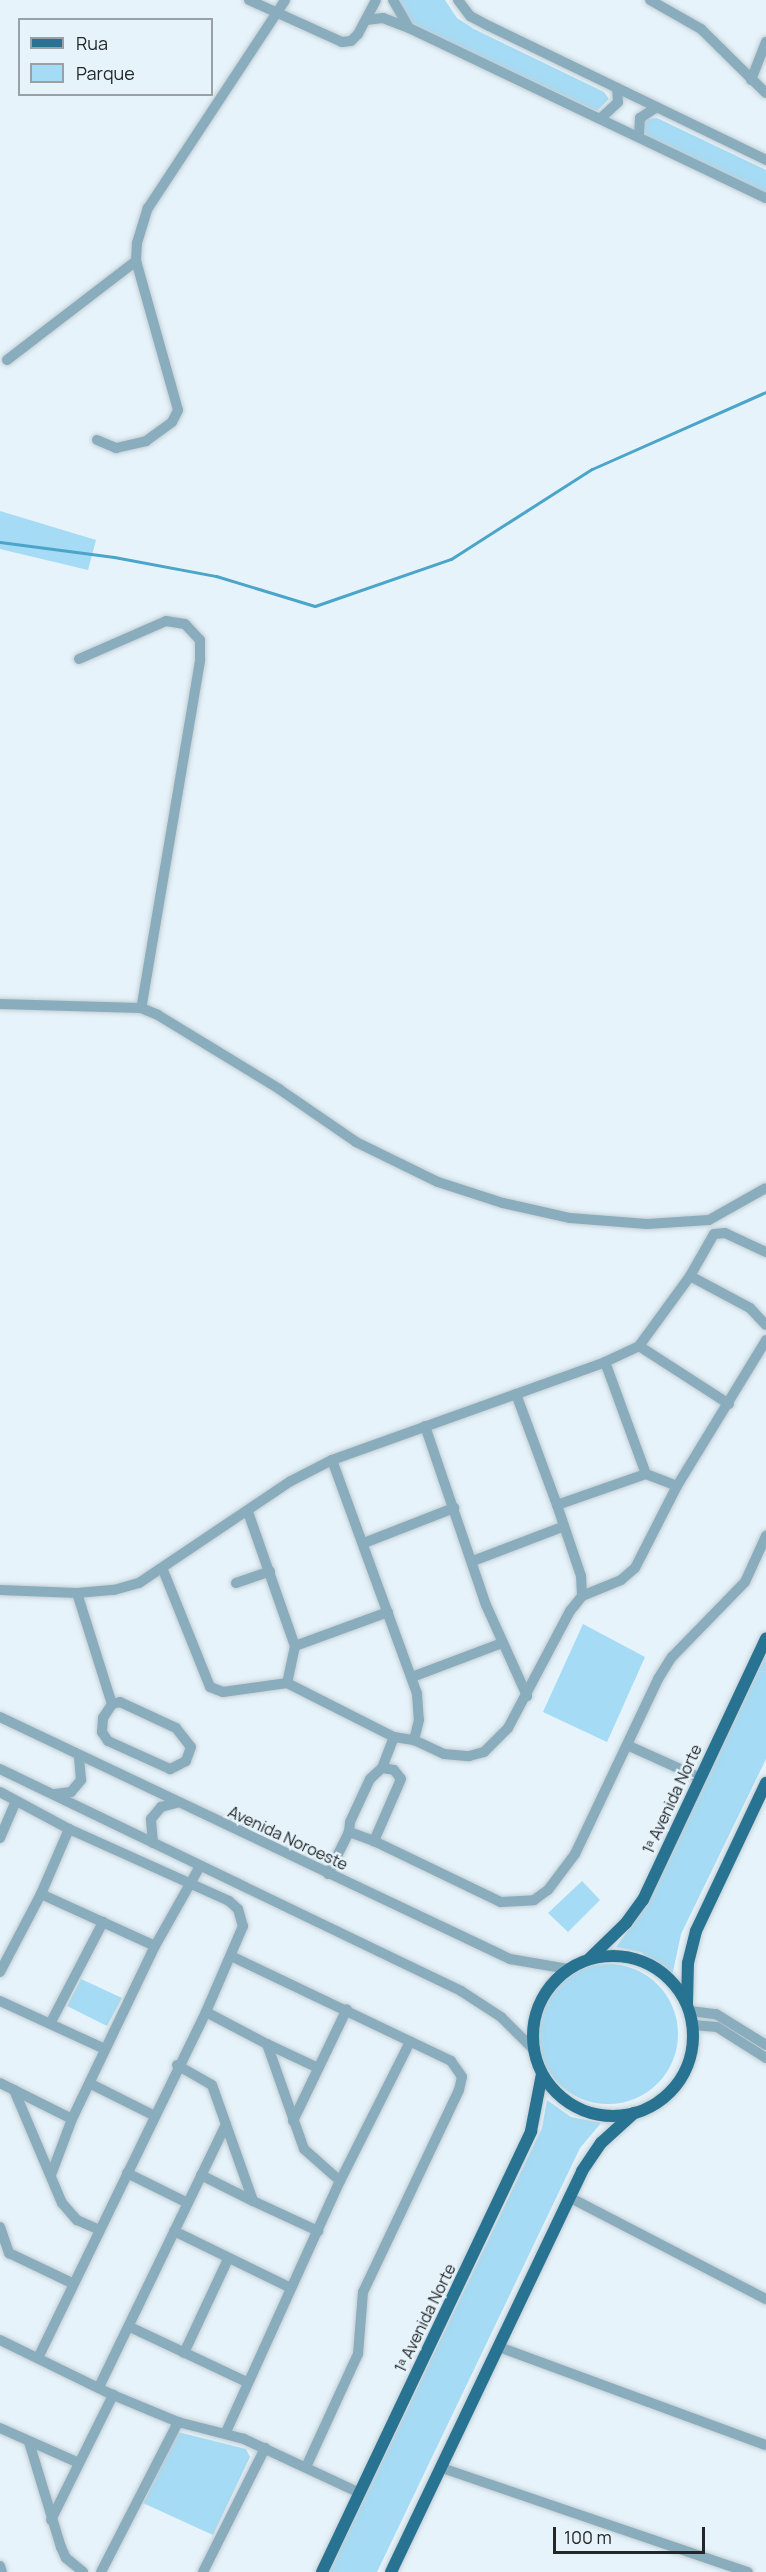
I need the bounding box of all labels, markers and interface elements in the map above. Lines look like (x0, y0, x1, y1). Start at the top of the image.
legend (18, 18, 213, 96)
text: Rua (76, 31, 108, 55)
text: Parque (76, 61, 135, 85)
street label: 1ᵃ Avenida Norte (638, 1741, 706, 1857)
street label: Avenida Noroeste (225, 1802, 351, 1874)
street label: 1ᵃ Avenida Norte (390, 2261, 460, 2375)
scale bar (556, 2515, 708, 2553)
text: 100 m (564, 2525, 612, 2549)

